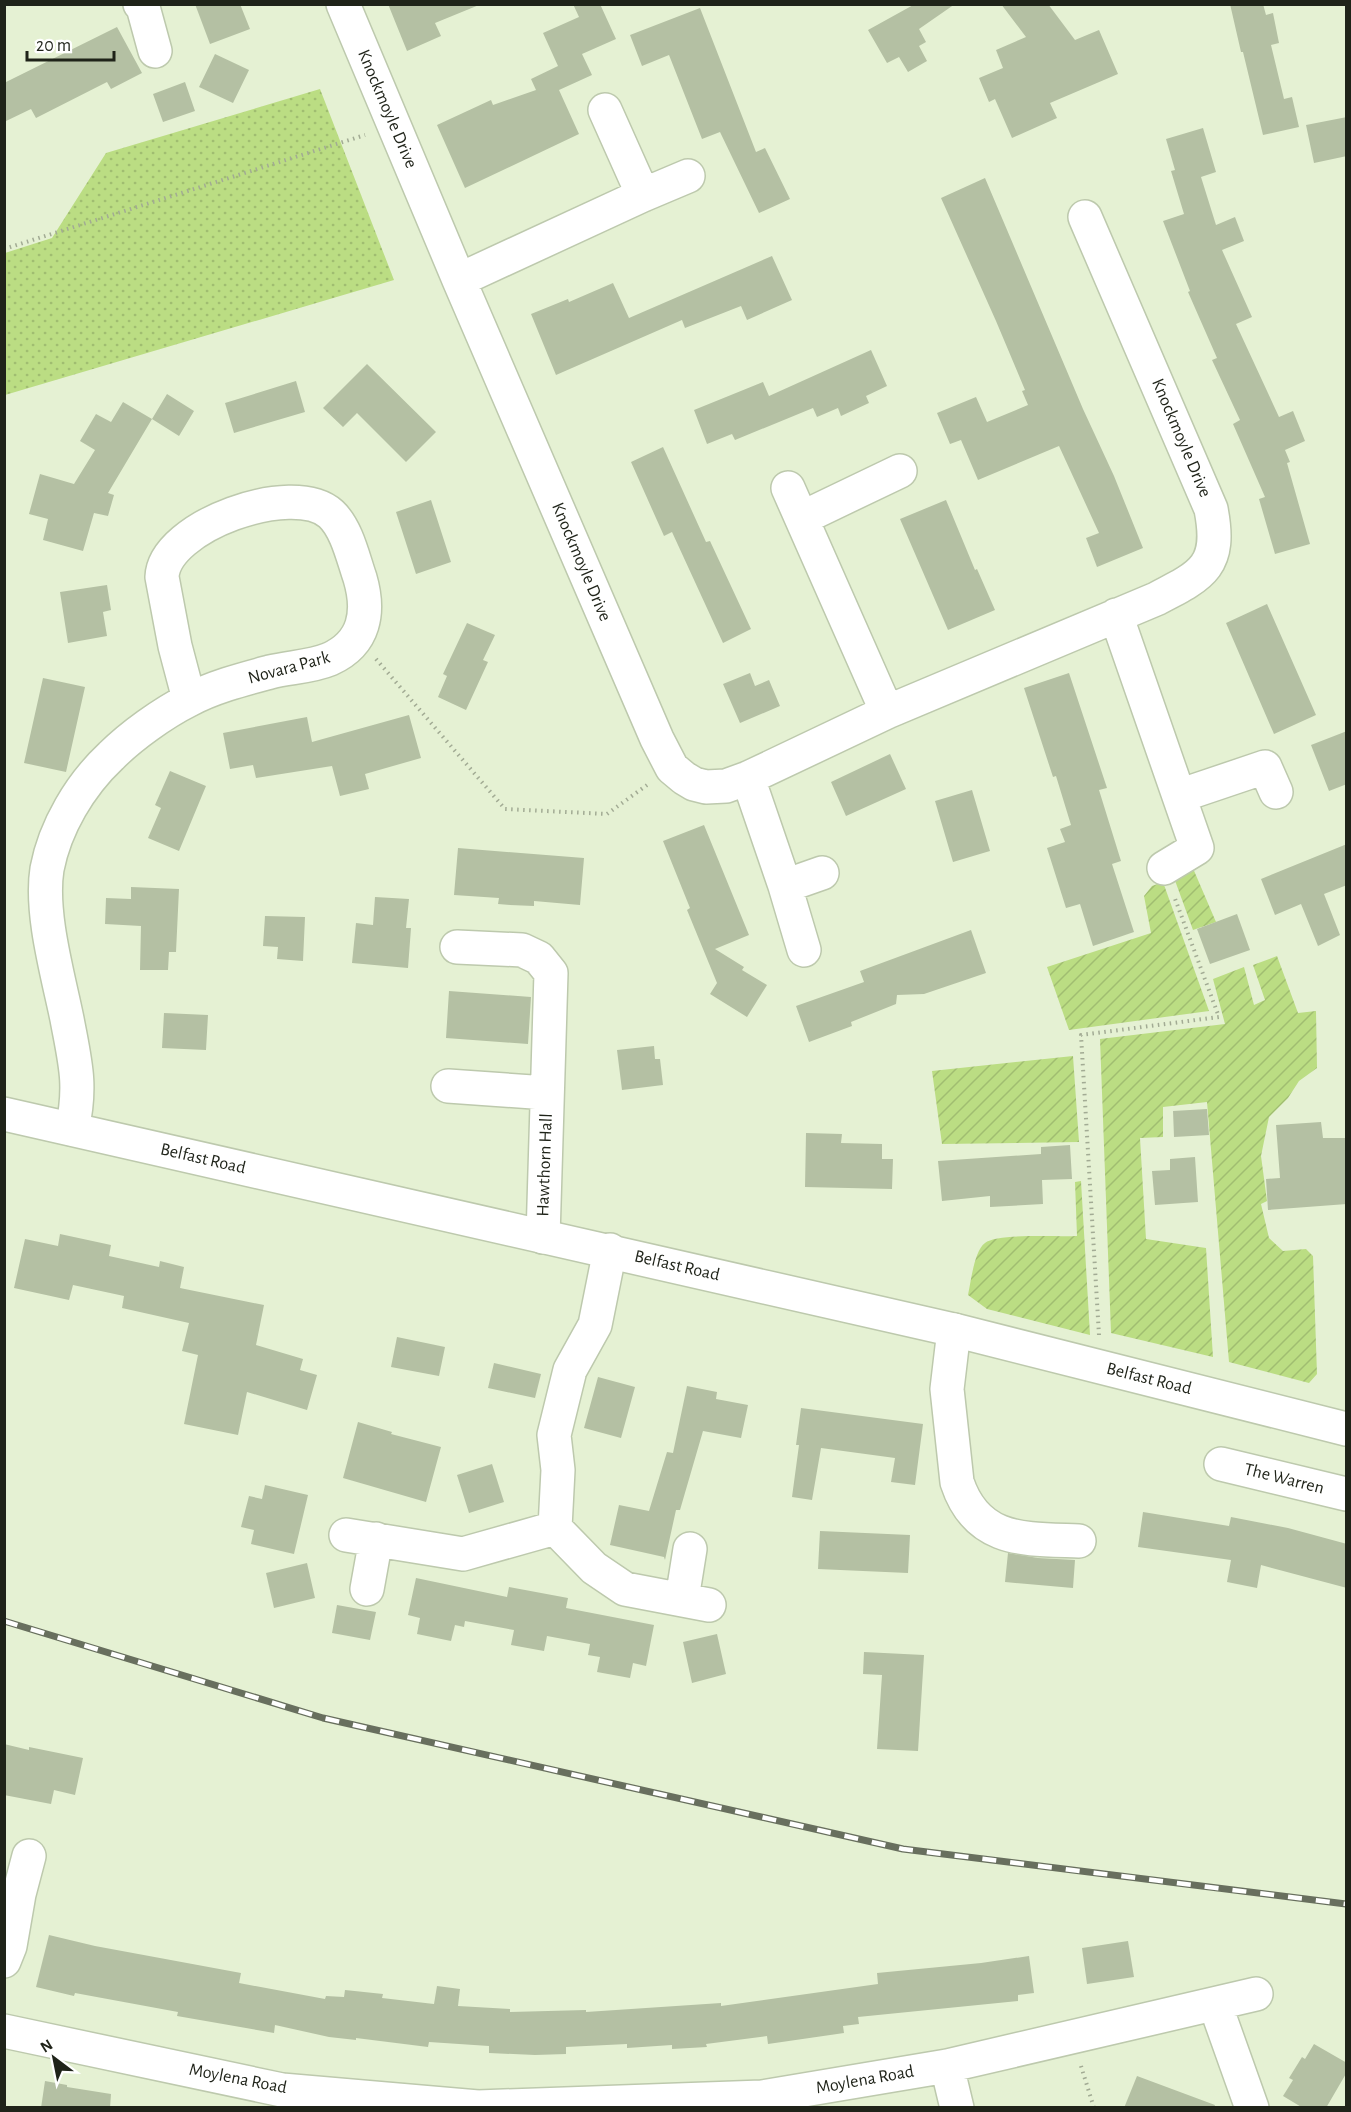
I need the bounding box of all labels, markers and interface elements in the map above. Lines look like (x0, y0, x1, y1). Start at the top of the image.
scale bar (27, 24, 114, 62)
text: 20 m (36, 37, 71, 55)
street label: Knockmoyle Drive (354, 47, 420, 171)
street label: Knockmoyle Drive (1148, 376, 1214, 500)
street label: Knockmoyle Drive (548, 500, 614, 624)
street label: Novara Park (246, 648, 333, 688)
street label: Hawthorn Hall (534, 1113, 556, 1217)
street label: Belfast Road (159, 1140, 247, 1178)
street label: Belfast Road (633, 1247, 721, 1285)
street label: Belfast Road (1105, 1360, 1193, 1398)
street label: The Warren (1242, 1460, 1326, 1498)
north arrow (24, 2028, 84, 2088)
text: N (38, 2036, 56, 2056)
street label: Moylena Road (188, 2061, 288, 2097)
street label: Moylena Road (815, 2063, 915, 2097)

